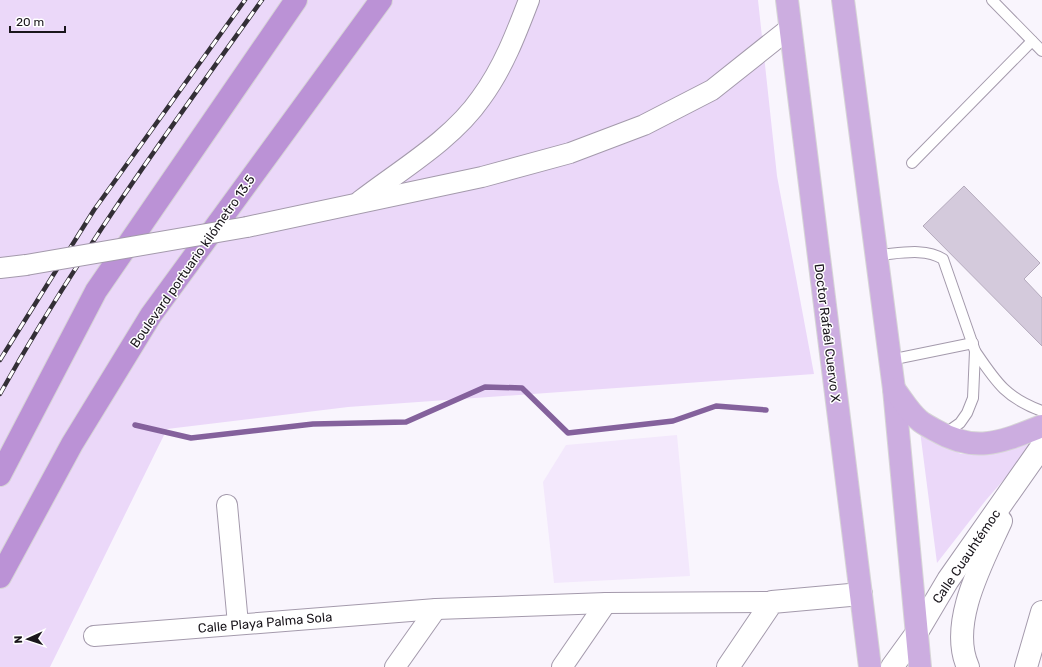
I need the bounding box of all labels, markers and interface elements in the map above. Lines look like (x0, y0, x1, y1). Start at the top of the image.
scale bar (10, 8, 65, 34)
text: 20 m (16, 15, 44, 29)
street label: Boulevard portuario kilómetro 13.5 (127, 172, 258, 350)
street label: Doctor Rafaél Cuervo X (812, 263, 843, 403)
street label: Calle Cuauhtémoc (929, 506, 1004, 606)
street label: Calle Playa Palma Sola (197, 609, 333, 636)
north arrow (8, 619, 48, 659)
text: N (12, 635, 25, 644)

